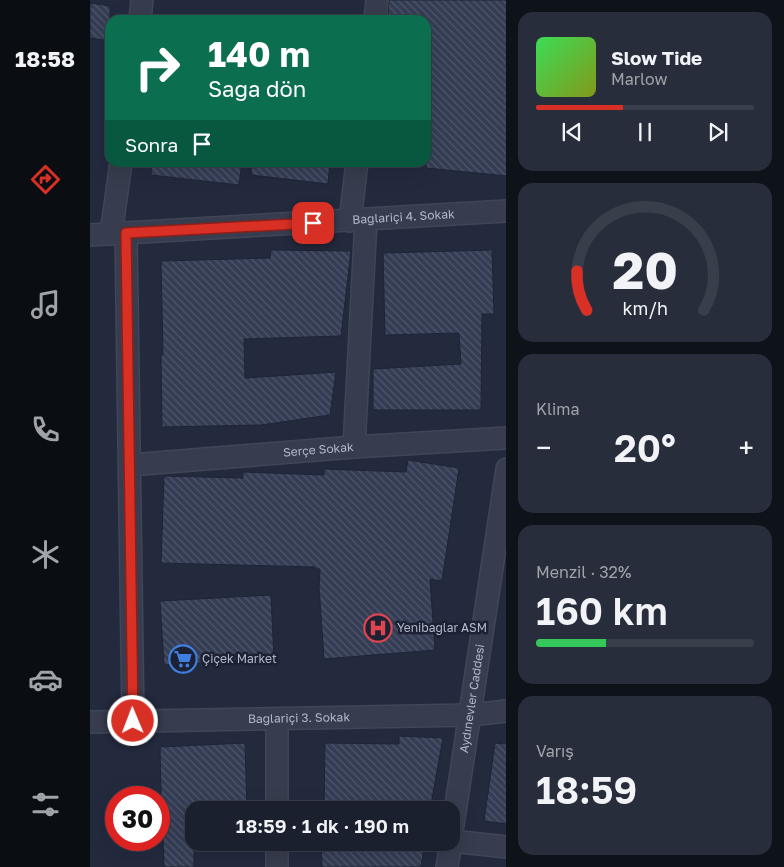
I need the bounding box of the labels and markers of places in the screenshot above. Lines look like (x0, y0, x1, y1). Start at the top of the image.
pin (292, 202, 334, 244)
hospital icon: Yenibağlar ASM (363, 613, 393, 643)
place label: Yenibağlar ASM (397, 620, 487, 635)
supermarket icon: Çiçek Market (168, 644, 198, 674)
place label: Çiçek Market (202, 651, 277, 666)

